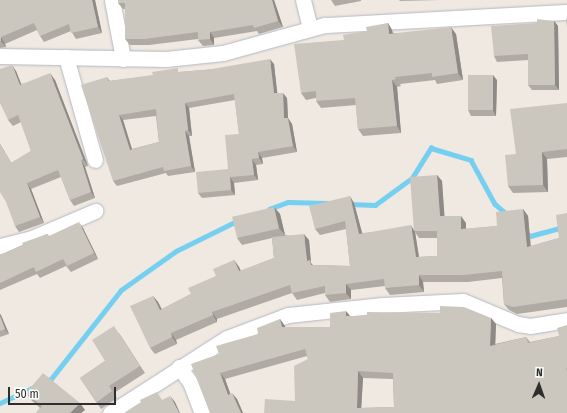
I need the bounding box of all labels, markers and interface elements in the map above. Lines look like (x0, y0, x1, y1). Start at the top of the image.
north arrow (519, 365, 559, 405)
text: N (536, 366, 543, 379)
scale bar (10, 379, 118, 405)
text: 50 m (15, 387, 39, 401)

